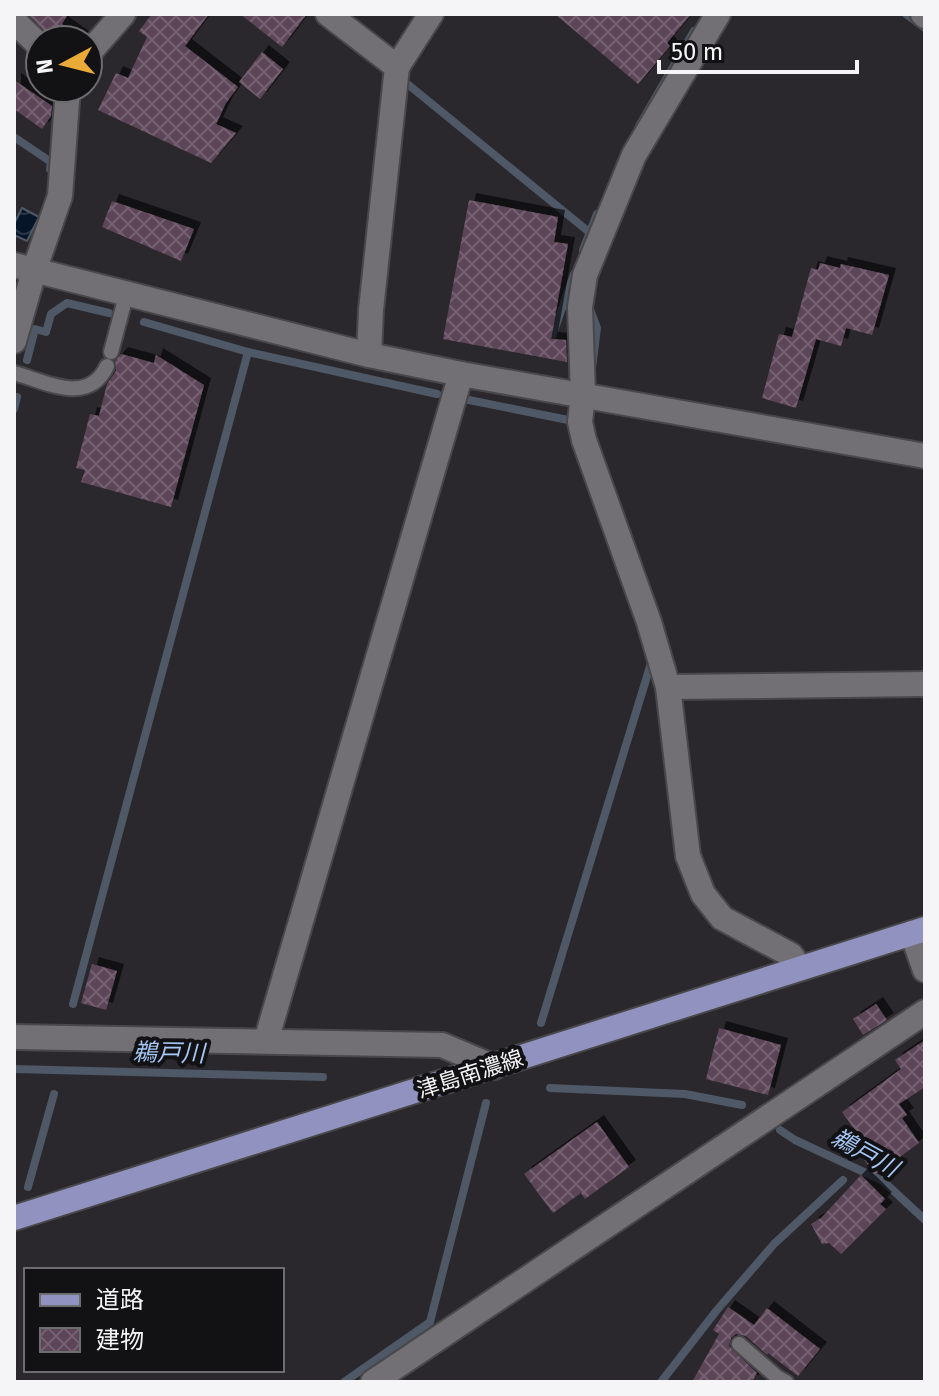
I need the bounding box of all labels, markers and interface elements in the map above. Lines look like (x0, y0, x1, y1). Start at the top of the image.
north arrow (24, 24, 104, 104)
scale bar (659, 24, 857, 74)
text: 50 m (671, 38, 723, 66)
text: N (30, 57, 59, 75)
water label: 鵜戸川 (133, 1038, 208, 1068)
street label: 津島南濃線 (414, 1044, 526, 1104)
water label: 鵜戸川 (827, 1123, 906, 1184)
legend (24, 1268, 284, 1372)
text: 道路 (96, 1286, 144, 1314)
text: 建物 (96, 1326, 144, 1354)

